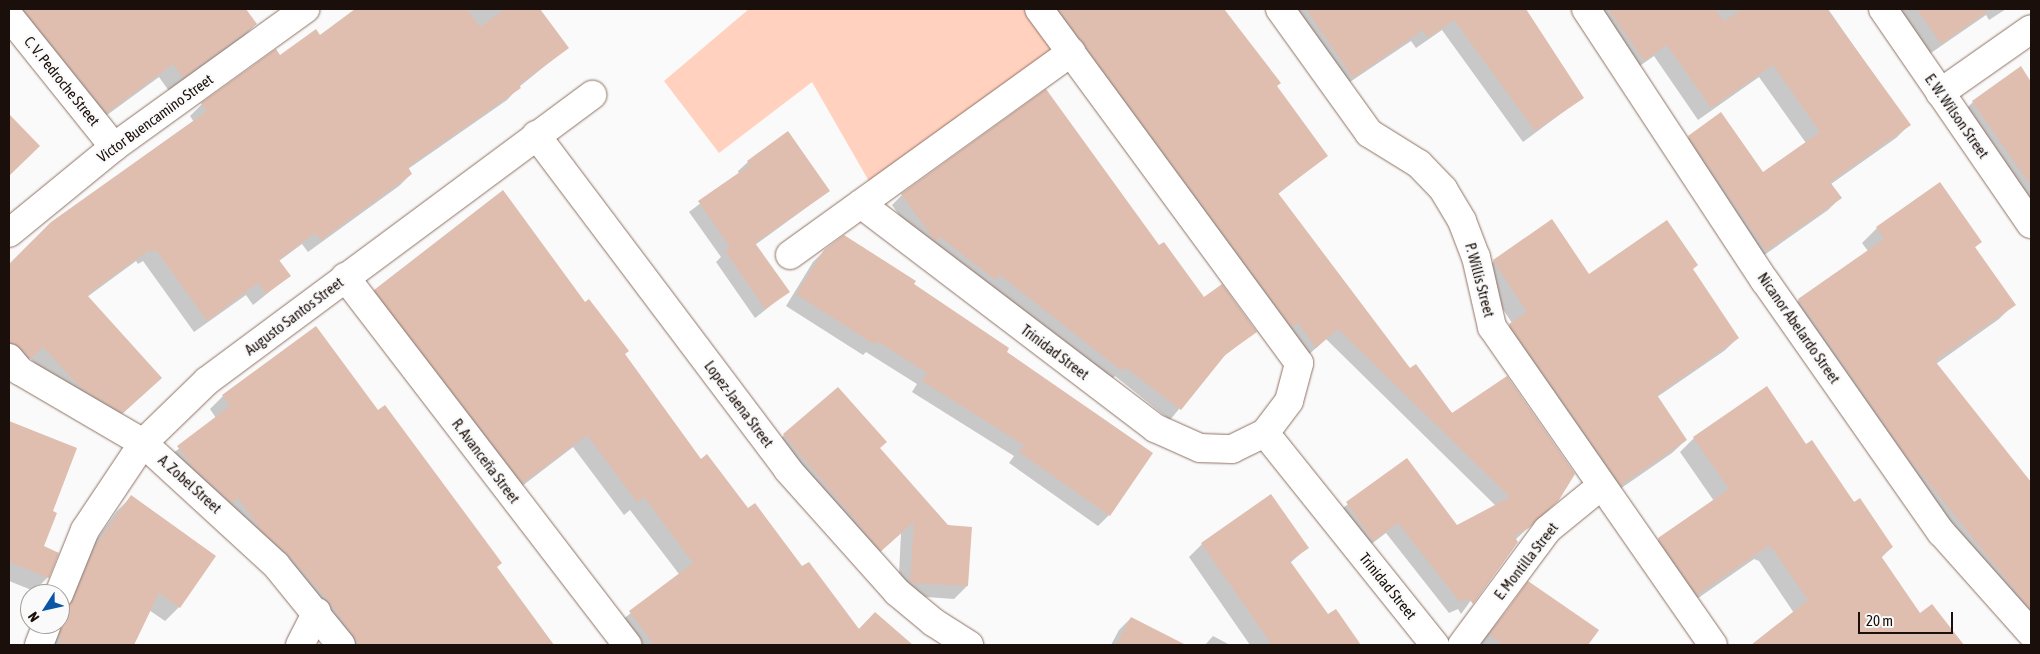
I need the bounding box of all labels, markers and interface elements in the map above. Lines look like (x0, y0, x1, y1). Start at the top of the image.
street label: C. V. Pedroche Street (20, 33, 104, 129)
street label: Victor Buencamino Street (94, 70, 216, 166)
street label: E. W. Wilson Street (1921, 70, 1993, 162)
street label: P. Willis Street (1461, 241, 1499, 319)
street label: Nicanor Abelardo Street (1754, 269, 1844, 387)
street label: Augusto Santos Street (241, 273, 347, 359)
street label: Trinidad Street (1017, 321, 1093, 383)
street label: Lopez-Jaena Street (701, 357, 777, 451)
street label: R. Avanceña Street (448, 415, 524, 507)
street label: A. Zobel Street (155, 451, 225, 517)
street label: E. Montilla Street (1490, 519, 1562, 603)
street label: Trinidad Street (1356, 549, 1420, 623)
north arrow (20, 584, 70, 634)
scale bar (1860, 602, 1955, 634)
text: N (25, 609, 42, 625)
text: 20 m (1866, 612, 1893, 629)

